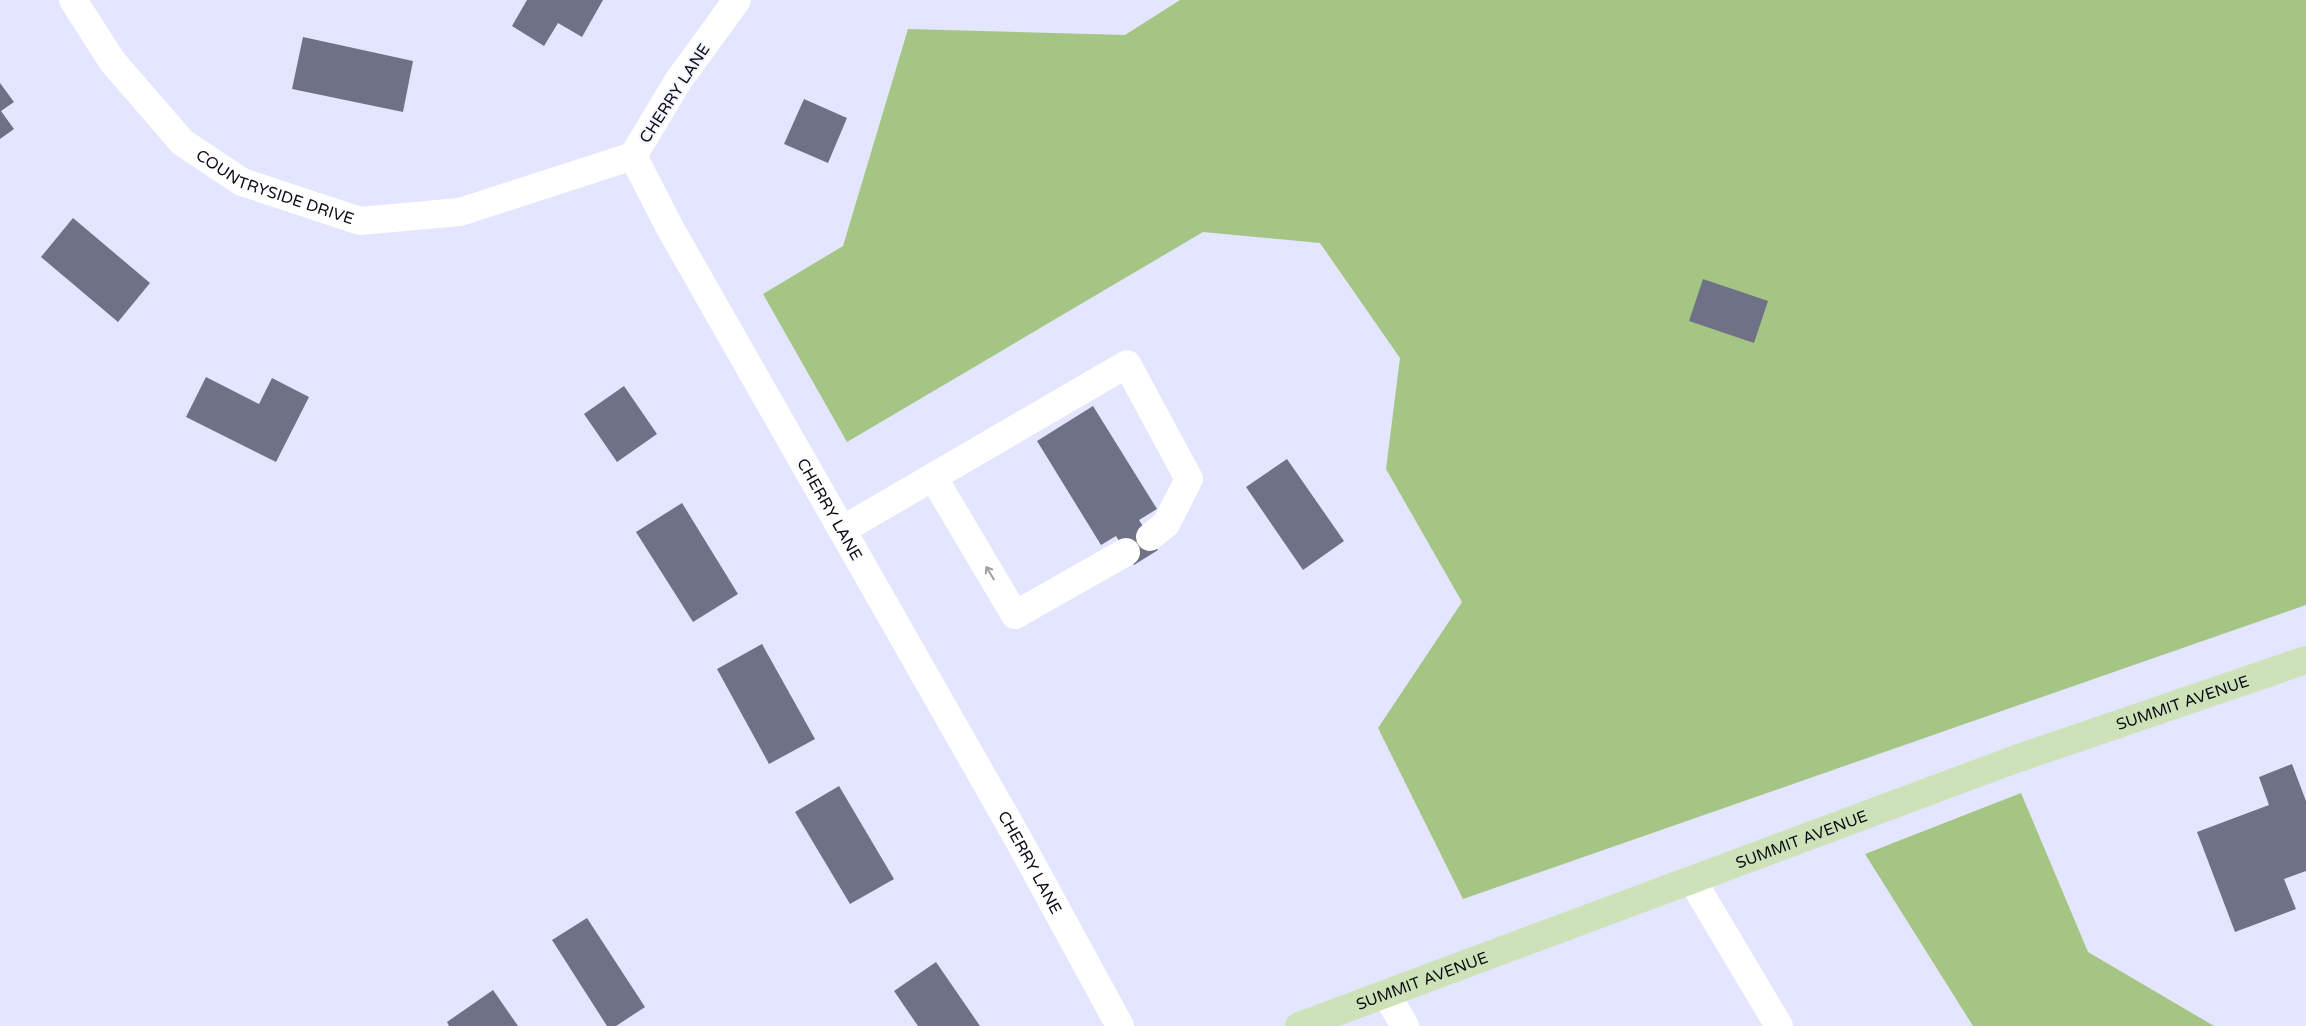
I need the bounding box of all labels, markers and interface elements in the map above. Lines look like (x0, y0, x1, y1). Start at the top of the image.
street label: CHERRY LANE (635, 40, 714, 147)
street label: COUNTRYSIDE DRIVE (192, 145, 356, 229)
street label: CHERRY LANE (792, 455, 866, 564)
one-way arrow (985, 566, 995, 580)
street label: SUMMIT AVENUE (2114, 671, 2252, 735)
street label: SUMMIT AVENUE (1733, 806, 1870, 874)
street label: CHERRY LANE (993, 807, 1066, 918)
street label: SUMMIT AVENUE (1353, 948, 1491, 1015)

